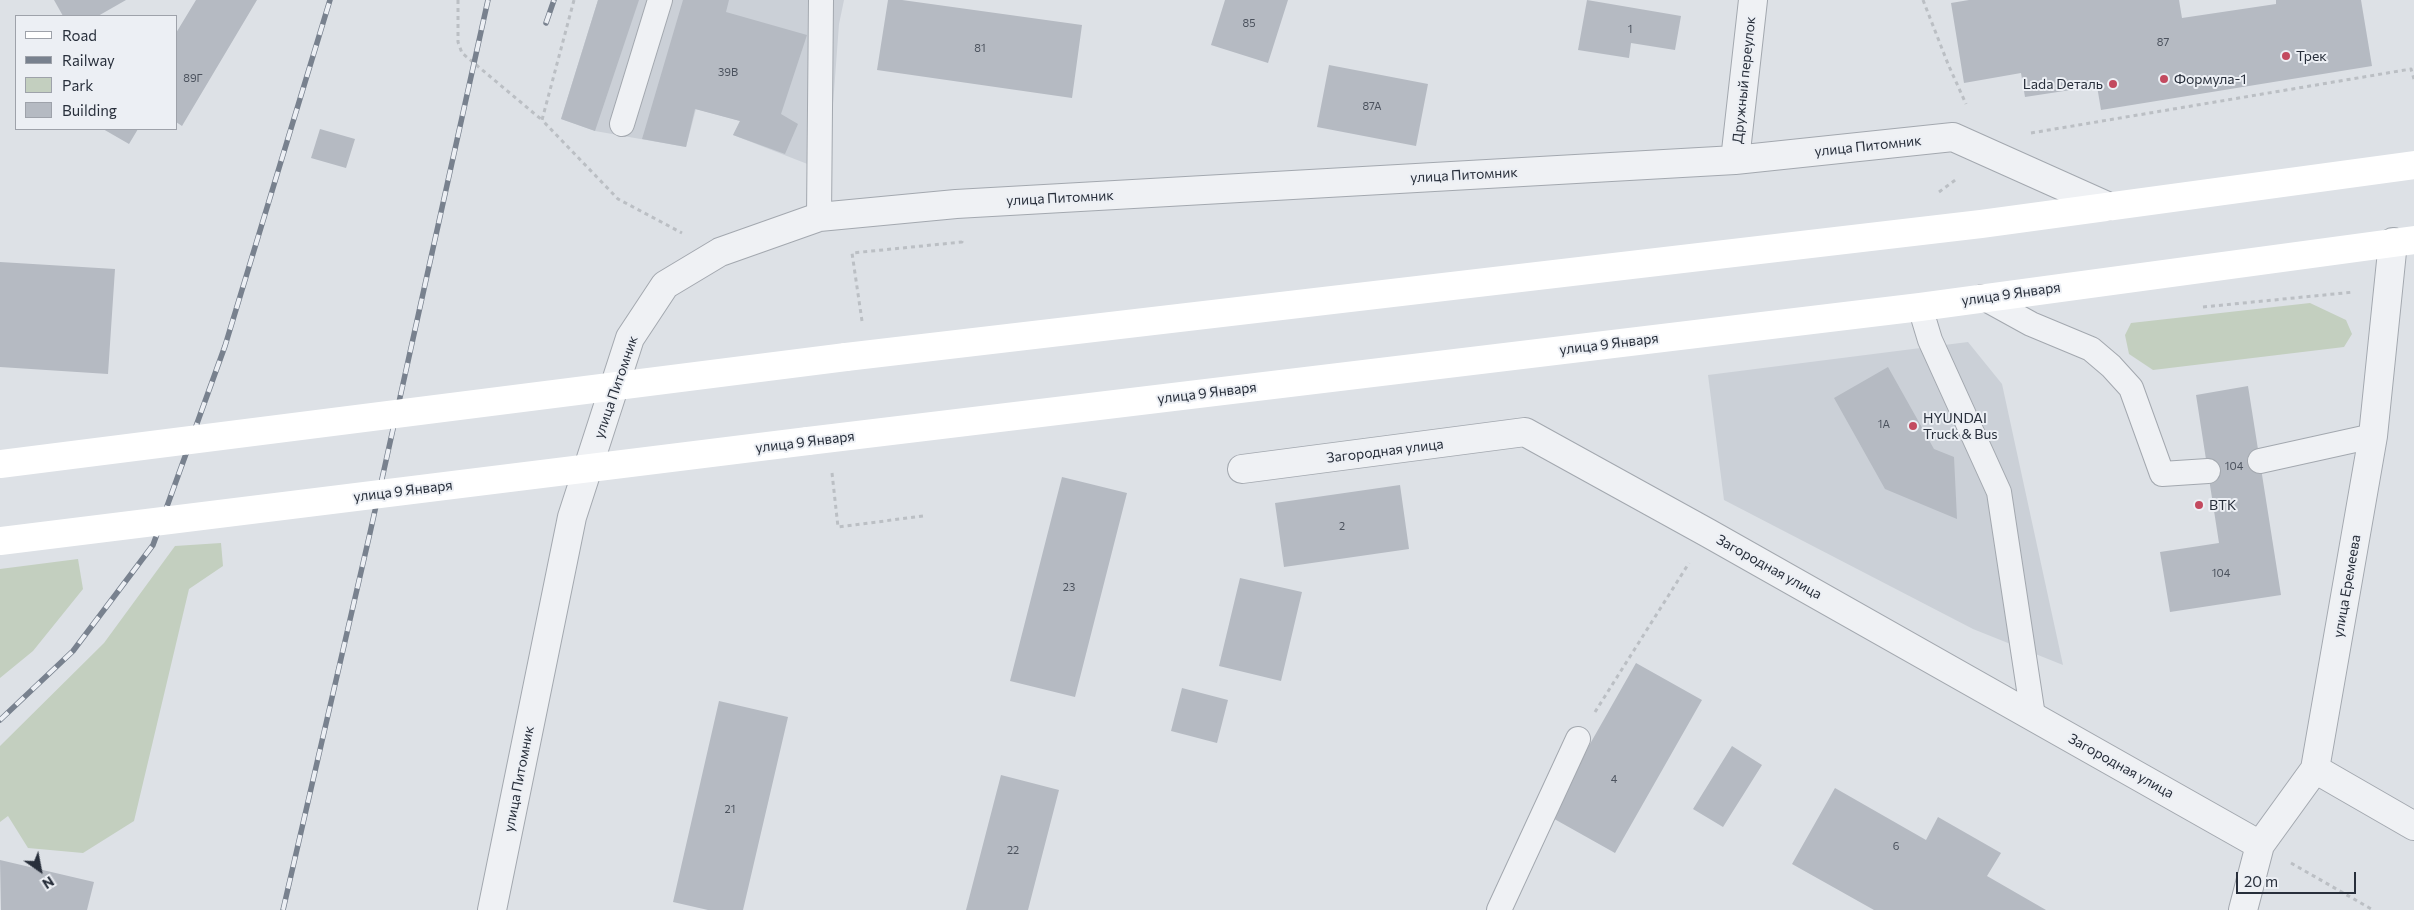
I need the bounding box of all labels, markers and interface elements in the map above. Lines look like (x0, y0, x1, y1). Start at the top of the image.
legend (15, 15, 178, 130)
house number: 85 (1243, 16, 1255, 30)
street label: Дружный переулок (1729, 16, 1759, 144)
house number: 1 (1628, 22, 1632, 36)
text: Road (62, 26, 97, 44)
house number: 87 (2157, 35, 2169, 49)
house number: 81 (974, 41, 986, 55)
place label: Трек (2296, 48, 2327, 64)
marker: Трек (2280, 50, 2292, 62)
text: Railway (62, 51, 115, 69)
house number: 39В (718, 65, 738, 79)
house number: 89Г (183, 71, 203, 85)
place label: Формула-1 (2174, 71, 2246, 87)
marker: Формула-1 (2158, 73, 2170, 85)
text: Park (62, 76, 93, 94)
place label: Lada Dеталь (2023, 76, 2103, 92)
marker: Lada Dеталь (2107, 78, 2119, 90)
house number: 87А (1362, 99, 1382, 113)
text: Building (62, 101, 117, 119)
street label: улица Питомник (1814, 132, 1922, 160)
street label: улица Питомник (1410, 164, 1518, 186)
street label: улица Питомник (1006, 187, 1114, 209)
street label: улица 9 Января (1960, 279, 2062, 309)
street label: улица 9 Января (1558, 330, 1660, 358)
street label: улица Питомник (591, 333, 641, 441)
street label: улица 9 Января (1156, 379, 1258, 407)
place label: HYUNDAI Truck & Bus (1923, 410, 1998, 442)
house number: 1А (1878, 417, 1890, 431)
marker: HYUNDAI Truck & Bus (1907, 420, 1919, 432)
street label: улица 9 Января (754, 428, 856, 456)
street label: Загородная улица (1325, 435, 1445, 467)
house number: 104 (2225, 459, 2243, 473)
street label: улица 9 Января (352, 477, 454, 505)
place label: ВТК (2209, 497, 2236, 513)
marker: ВТК (2193, 499, 2205, 511)
house number: 2 (1339, 519, 1345, 533)
street label: Загородная улица (1713, 531, 1825, 603)
street label: улица Еремеева (2330, 533, 2364, 639)
house number: 104 (2212, 566, 2230, 580)
house number: 23 (1063, 580, 1075, 594)
street label: улица Питомник (500, 725, 538, 833)
street label: Загородная улица (2065, 730, 2177, 802)
house number: 4 (1611, 772, 1617, 786)
house number: 21 (725, 802, 735, 816)
house number: 6 (1893, 839, 1899, 853)
house number: 22 (1007, 843, 1019, 857)
north arrow (15, 845, 65, 895)
scale bar (2239, 862, 2359, 894)
text: 20 m (2244, 872, 2278, 890)
text: N (39, 873, 57, 893)

